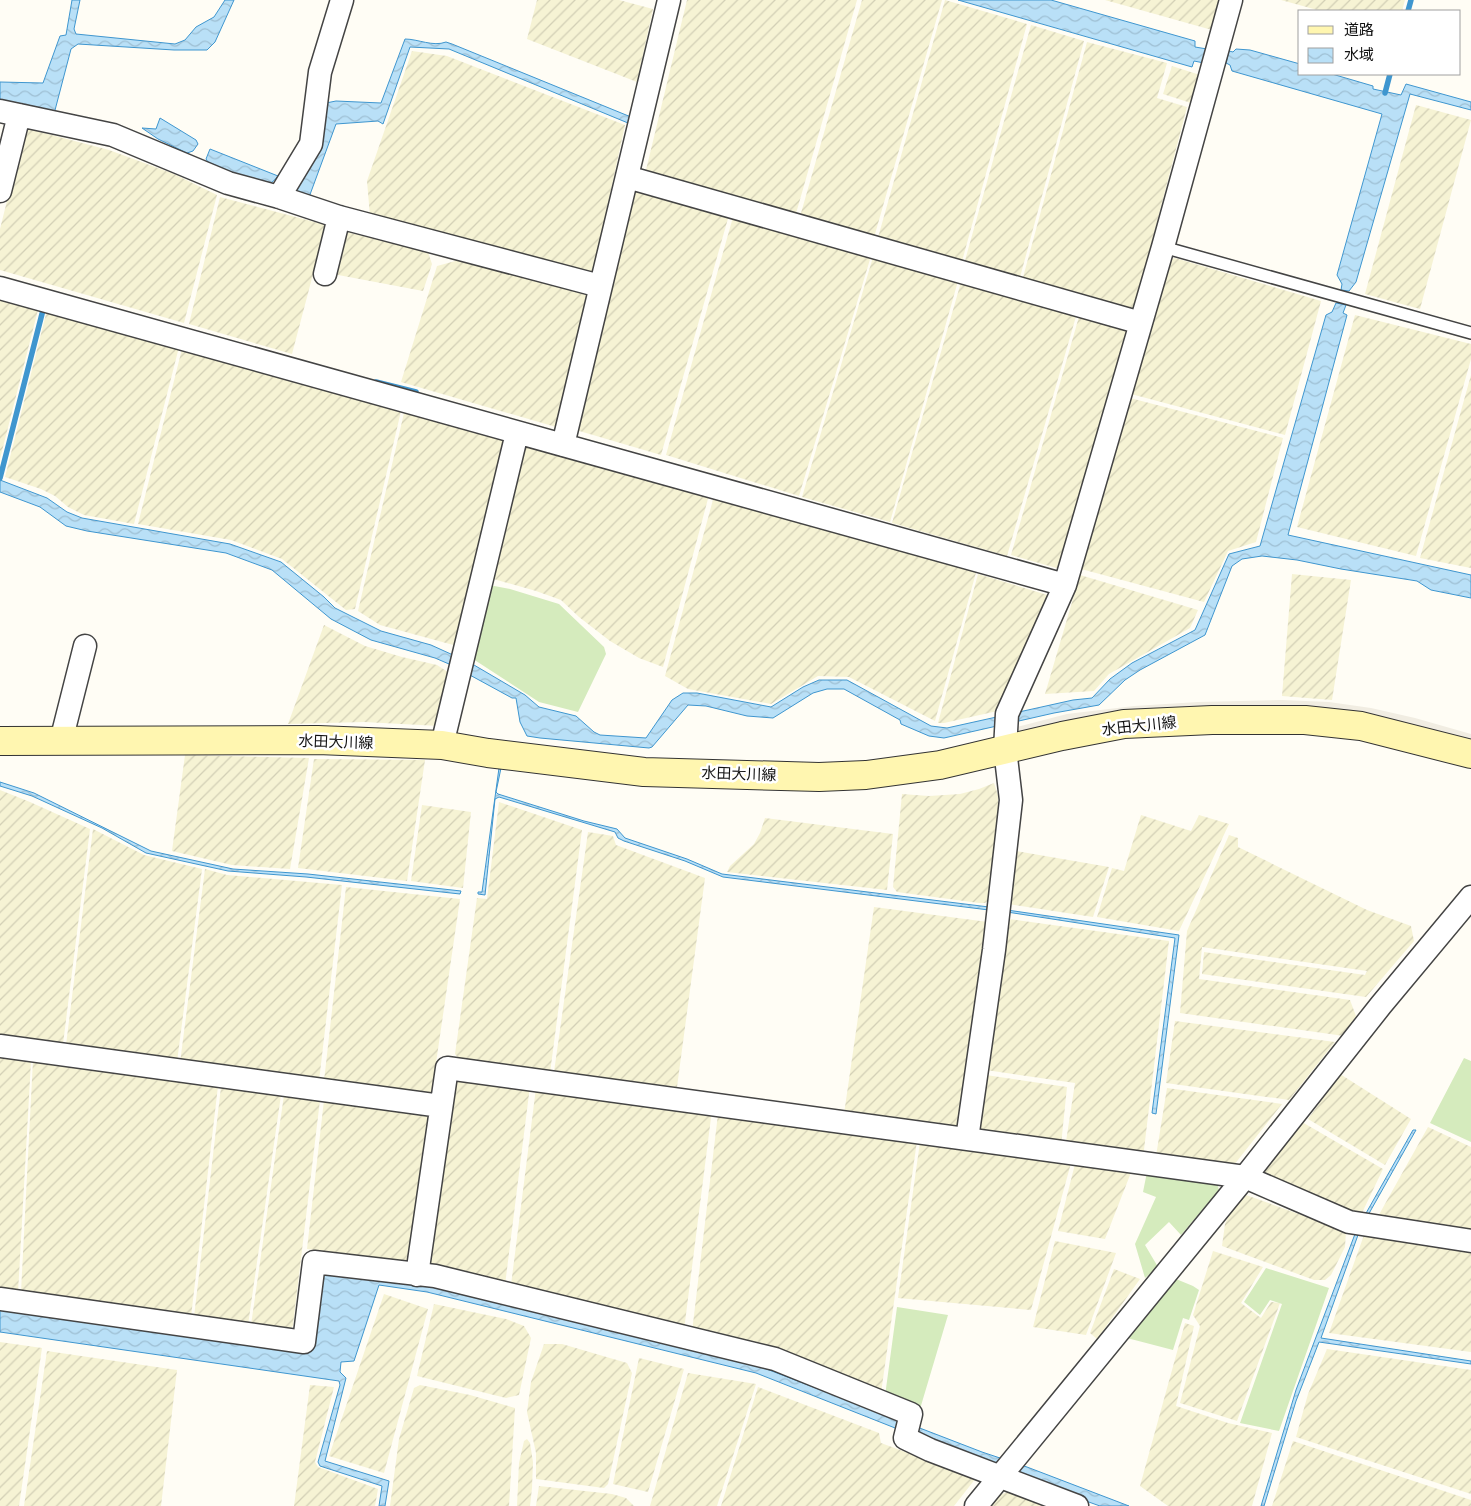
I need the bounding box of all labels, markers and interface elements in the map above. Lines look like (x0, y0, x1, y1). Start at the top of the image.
legend (1298, 10, 1461, 75)
text: 道路 (1344, 22, 1374, 38)
text: 水域 (1344, 47, 1374, 63)
street label: 水田大川線 (1101, 714, 1177, 738)
street label: 水田大川線 (298, 733, 374, 751)
street label: 水田大川線 (701, 765, 777, 783)

